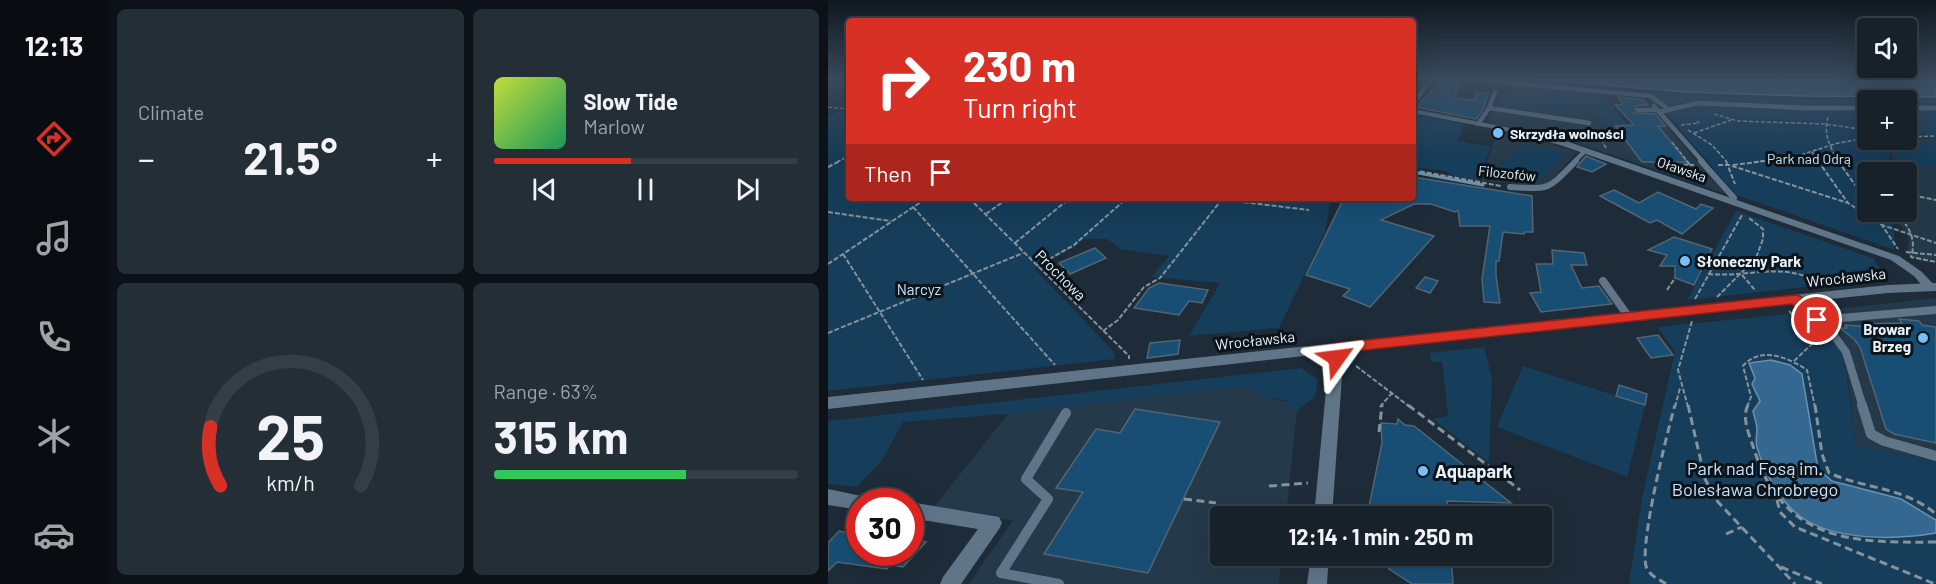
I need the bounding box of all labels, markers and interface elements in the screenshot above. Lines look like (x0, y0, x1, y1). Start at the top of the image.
map controls (1857, 18, 1917, 222)
button: sound (1857, 18, 1917, 78)
text: 12:13 (25, 29, 83, 61)
text: 230 m (963, 40, 1076, 90)
icon: right (864, 42, 942, 120)
text: Slow Tide (584, 88, 678, 114)
button: + (1857, 90, 1917, 150)
text: Turn right (963, 91, 1077, 123)
text: Climate (138, 100, 204, 124)
text: Marlow (584, 114, 645, 138)
icon: directions (33, 118, 75, 160)
place label: Skrzydła wolności (1510, 125, 1624, 142)
marker: Skrzydła wolności (1491, 126, 1505, 140)
text: 21.5° (243, 130, 337, 184)
text: − (138, 138, 155, 178)
text: + (426, 138, 443, 178)
park label: Park nad Odrą (1767, 150, 1851, 167)
street label: Oławska (1655, 153, 1709, 185)
icon: arrive (924, 156, 957, 189)
text: Then (864, 160, 912, 186)
street label: Filozofów (1477, 162, 1537, 184)
button: − (1857, 162, 1917, 222)
icon: previous (528, 173, 561, 206)
icon: pause (629, 173, 662, 206)
icon: next (731, 173, 764, 206)
icon: music (33, 217, 75, 259)
street label: Prochowa (1032, 246, 1090, 304)
place label: Słoneczny Park (1697, 252, 1801, 270)
marker: Słoneczny Park (1678, 254, 1692, 268)
street label: Wrocławska (1805, 264, 1887, 290)
park label: Narcyz (897, 280, 942, 298)
pin (1791, 294, 1842, 345)
icon: arrive (1800, 303, 1833, 336)
icon: phone (33, 316, 75, 358)
place label: Browar Brzeg (1863, 320, 1911, 355)
position arrow (1305, 326, 1369, 390)
street label: Wrocławska (1214, 327, 1296, 353)
marker: Browar Brzeg (1916, 331, 1930, 345)
text: Range · 63% (494, 379, 598, 403)
text: 25 (256, 398, 325, 472)
text: 315 km (494, 409, 628, 463)
icon: climate (33, 415, 75, 457)
park label: Park nad Fosą im. Bolesława Chrobrego (1672, 457, 1838, 500)
place label: Aquapark (1435, 460, 1513, 482)
marker: Aquapark (1416, 464, 1430, 478)
text: km/h (266, 470, 315, 495)
speed limit sign: 30 (846, 488, 924, 566)
icon: car (33, 514, 75, 556)
text: 12:14 · 1 min · 250 m (1289, 523, 1473, 549)

